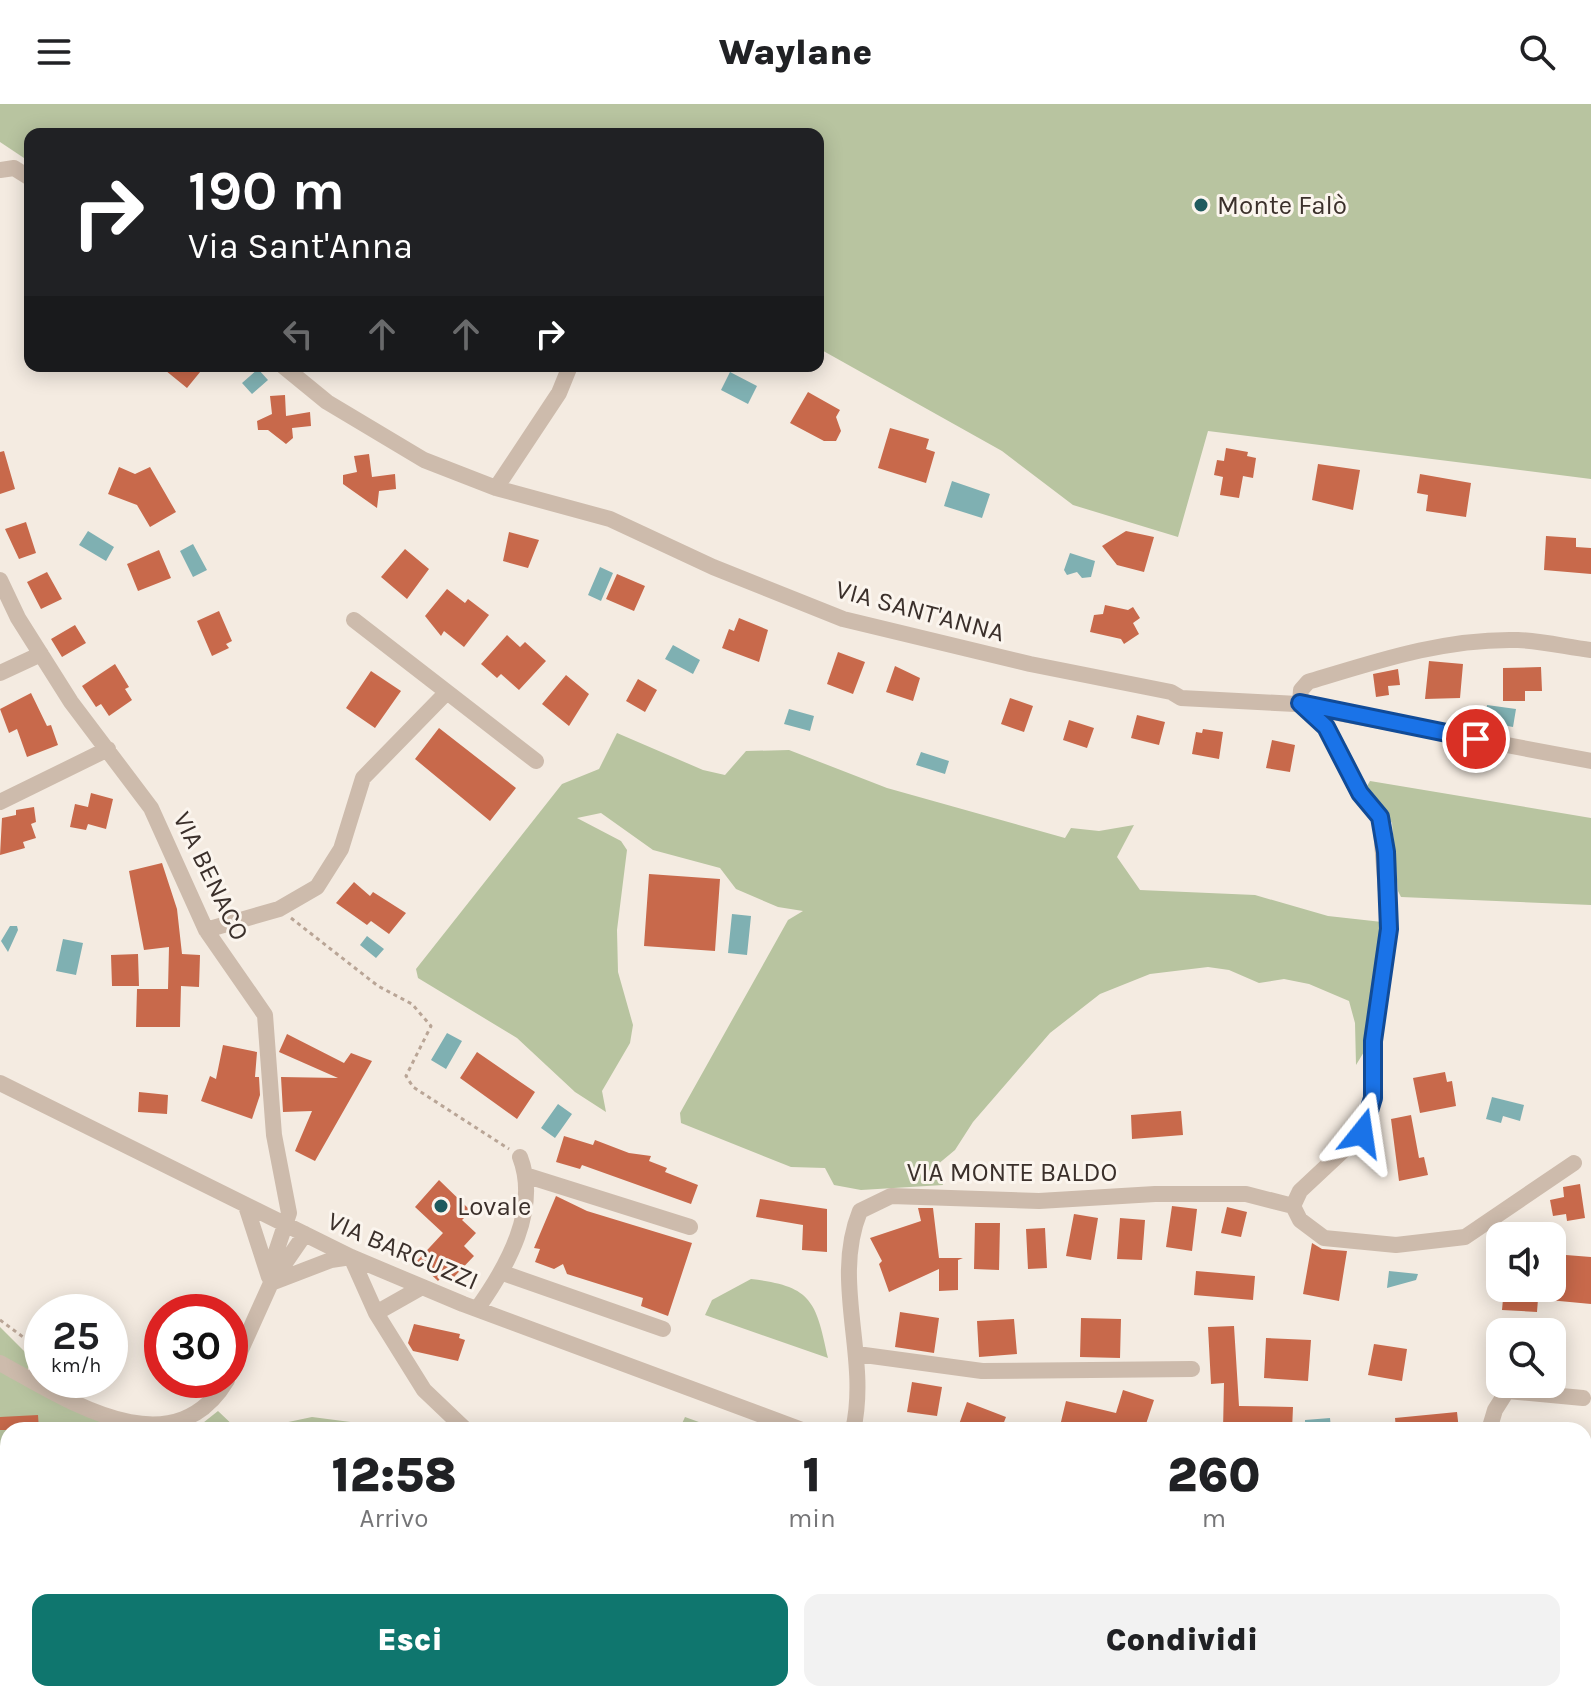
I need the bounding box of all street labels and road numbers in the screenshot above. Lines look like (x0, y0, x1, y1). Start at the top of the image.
street label: VIA SANT'ANNA (832, 574, 1008, 648)
street label: VIA BENACO (167, 807, 255, 945)
street label: VIA MONTE BALDO (907, 1157, 1117, 1188)
street label: VIA BARCUZZI (323, 1205, 483, 1297)

